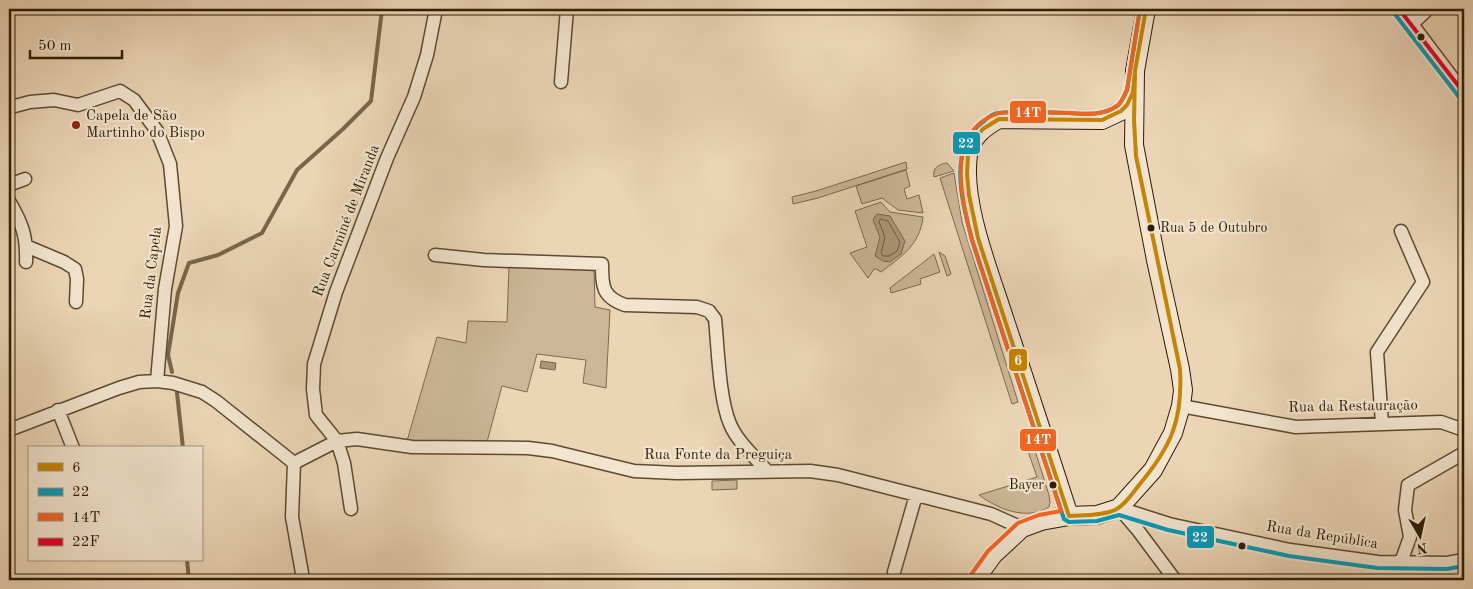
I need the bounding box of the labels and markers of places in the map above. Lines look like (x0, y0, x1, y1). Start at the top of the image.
unlabelled marker (1416, 32, 1426, 42)
place label: Capela de São Martinho do Bispo (86, 109, 205, 141)
marker: Capela de São Martinho do Bispo (70, 119, 82, 131)
place label: Rua 5 de Outubro (1160, 221, 1268, 235)
marker: Rua 5 de Outubro (1146, 223, 1156, 233)
place label: Bayer (1009, 478, 1044, 492)
marker: Bayer (1048, 480, 1058, 490)
unlabelled marker (1237, 541, 1247, 551)

